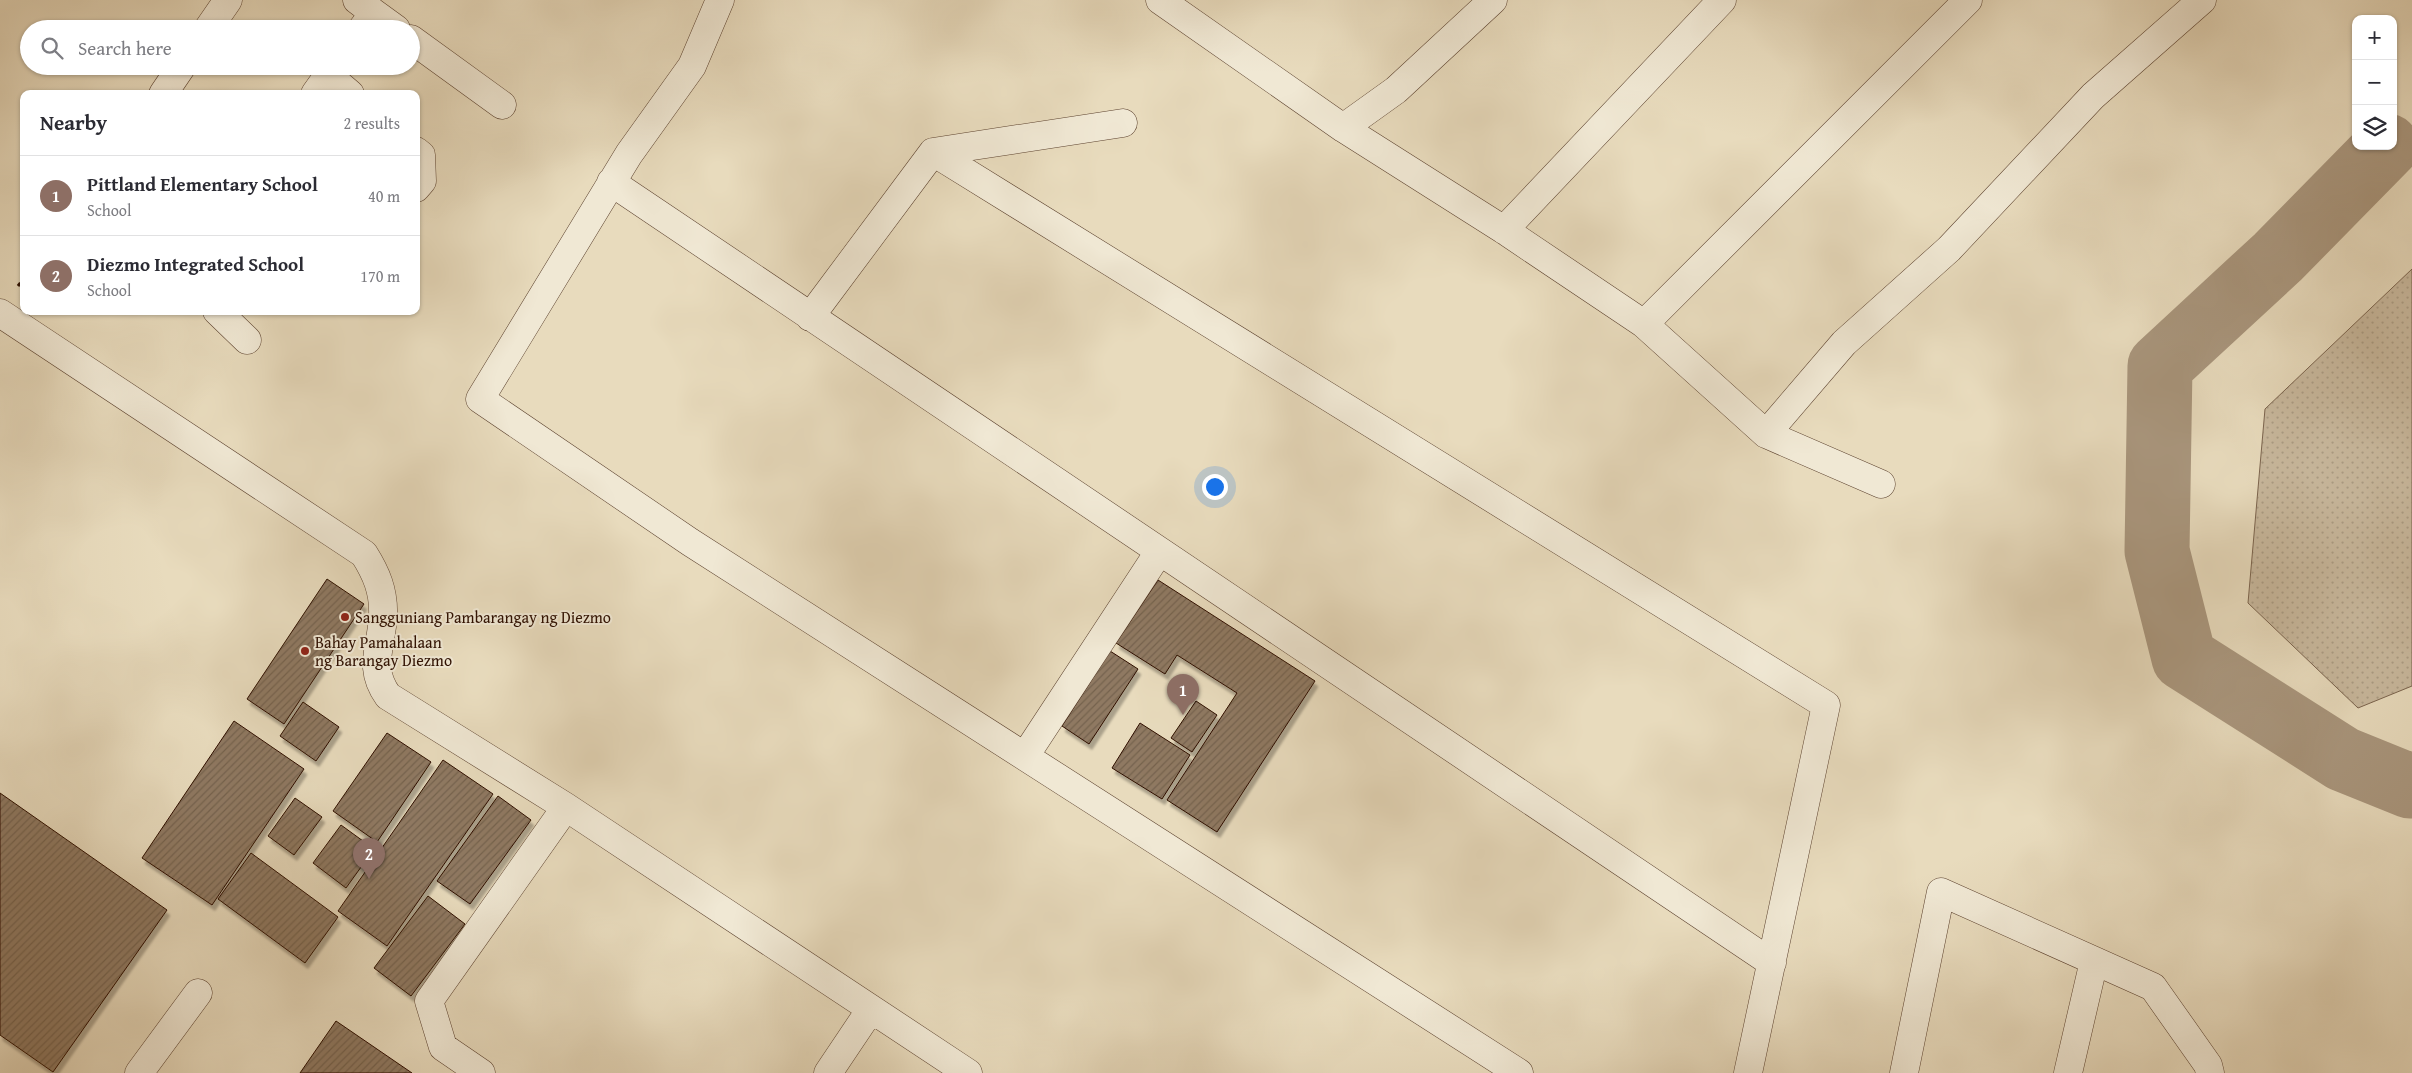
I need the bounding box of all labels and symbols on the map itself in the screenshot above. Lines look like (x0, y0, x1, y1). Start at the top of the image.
your location (1202, 474, 1228, 500)
place label: Sangguniang Pambarangay ng Diezmo (355, 605, 611, 629)
marker: Sangguniang Pambarangay ng Diezmo (339, 611, 351, 623)
place label: Bahay Pamahalaan ng Barangay Diezmo (315, 630, 452, 672)
marker: Bahay Pamahalaan ng Barangay Diezmo (299, 645, 311, 657)
pin: 1 (1167, 674, 1199, 715)
pin: 2 (353, 838, 385, 879)

